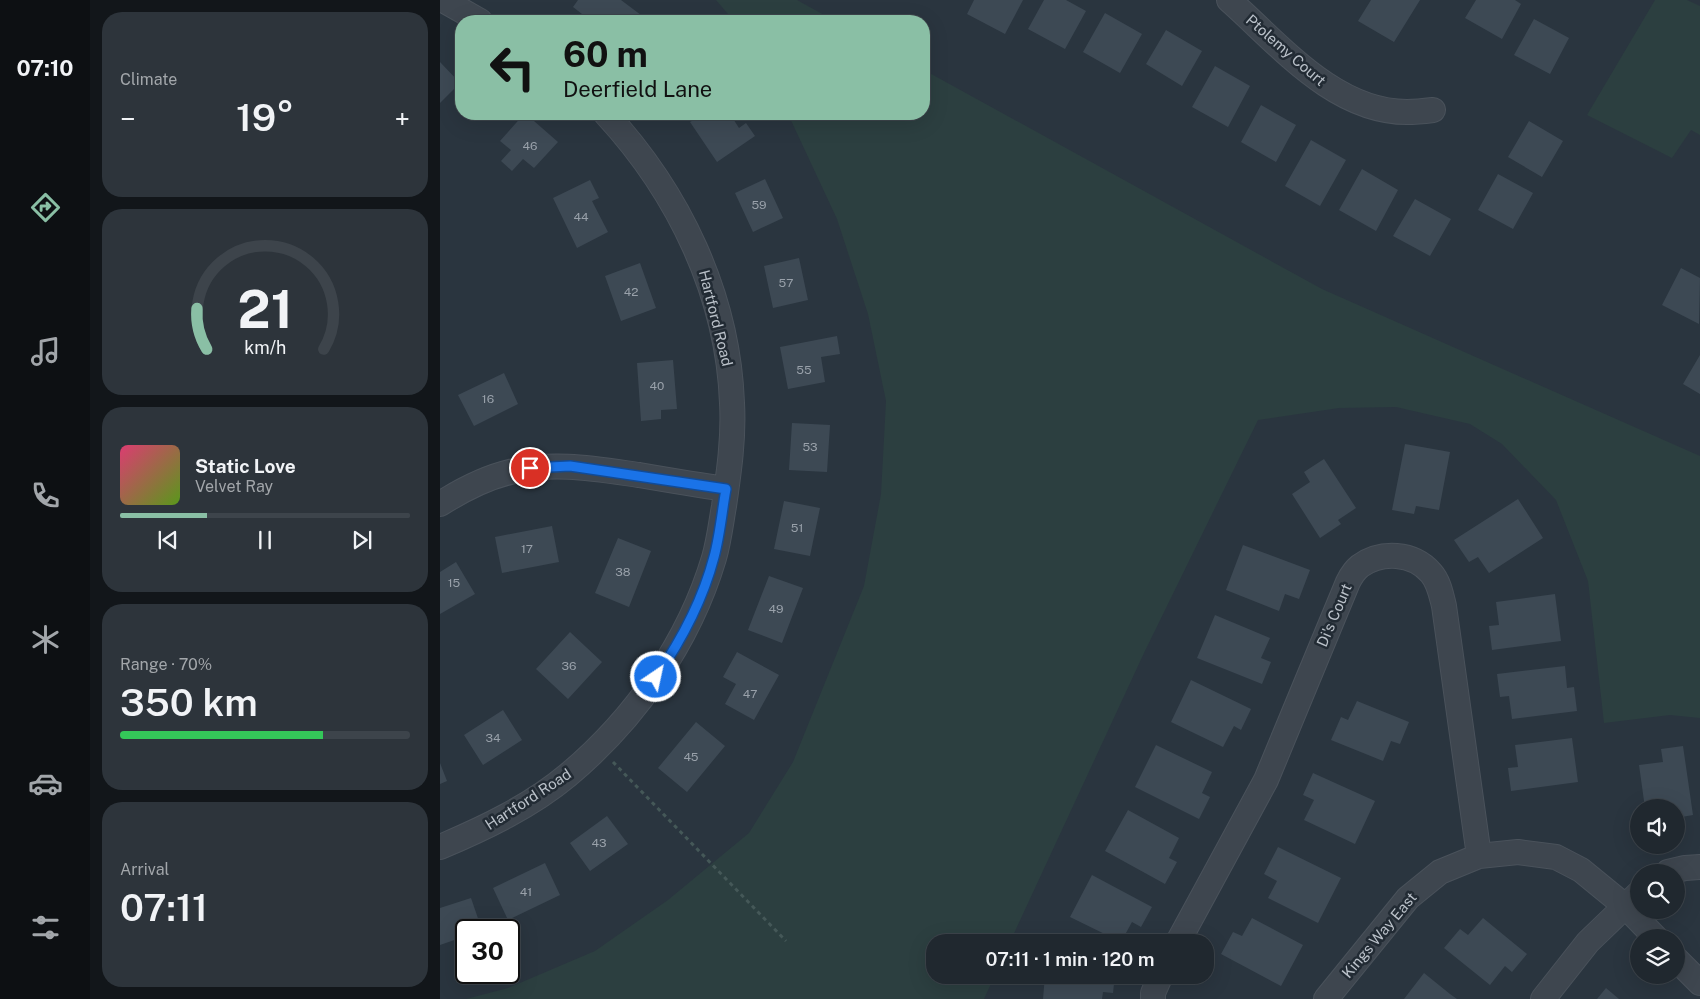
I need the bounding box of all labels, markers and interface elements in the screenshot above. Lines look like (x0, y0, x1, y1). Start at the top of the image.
street label: Ptolemy Court (1243, 11, 1329, 89)
text: 60 m (563, 34, 648, 75)
icon: left (480, 35, 545, 100)
text: 07:10 (16, 55, 74, 81)
text: Climate (120, 70, 177, 89)
text: Deerfield Lane (563, 76, 712, 102)
text: 19° (236, 95, 294, 140)
text: − (120, 102, 136, 135)
text: + (394, 102, 410, 135)
house number: 46 (522, 139, 538, 153)
icon: directions (28, 190, 63, 225)
house number: 59 (751, 198, 767, 212)
house number: 44 (573, 210, 589, 224)
street label: Hartford Road (696, 268, 736, 368)
house number: 57 (779, 276, 793, 290)
text: 21 (237, 279, 293, 340)
house number: 42 (624, 285, 638, 299)
icon: music (28, 334, 63, 369)
text: km/h (244, 337, 286, 358)
house number: 55 (796, 363, 812, 377)
house number: 40 (650, 379, 664, 393)
house number: 16 (482, 392, 494, 406)
house number: 53 (802, 440, 818, 454)
pin (509, 447, 551, 489)
icon: arrive (516, 454, 544, 482)
text: Static Love (195, 455, 296, 477)
text: Velvet Ray (195, 477, 273, 496)
icon: phone (28, 478, 63, 513)
house number: 51 (791, 521, 803, 535)
icon: previous (154, 526, 182, 554)
icon: pause (251, 526, 279, 554)
icon: next (348, 526, 376, 554)
house number: 17 (521, 542, 533, 556)
house number: 38 (615, 565, 631, 579)
house number: 15 (448, 576, 461, 590)
street label: Di's Court (1313, 581, 1355, 649)
house number: 49 (768, 602, 784, 616)
icon: climate (28, 622, 63, 657)
position arrow (629, 650, 681, 702)
text: Range · 70% (120, 655, 212, 674)
house number: 36 (562, 659, 576, 673)
text: 350 km (120, 680, 258, 725)
house number: 47 (743, 687, 757, 701)
house number: 34 (485, 731, 501, 745)
house number: 45 (683, 750, 699, 764)
street label: Hartford Road (482, 765, 574, 833)
icon: car (28, 766, 63, 801)
map controls (1630, 799, 1685, 984)
button: sound (1630, 799, 1685, 854)
house number: 43 (591, 836, 607, 850)
text: Arrival (120, 860, 169, 879)
button: search (1630, 864, 1685, 919)
text: 07:11 (120, 885, 208, 930)
house number: 41 (520, 885, 532, 899)
street label: Kings Way East (1338, 889, 1420, 981)
icon: filters (28, 910, 63, 945)
speed limit sign: 30 (455, 919, 520, 984)
button: layers (1630, 929, 1685, 984)
text: 07:11 · 1 min · 120 m (986, 948, 1154, 970)

